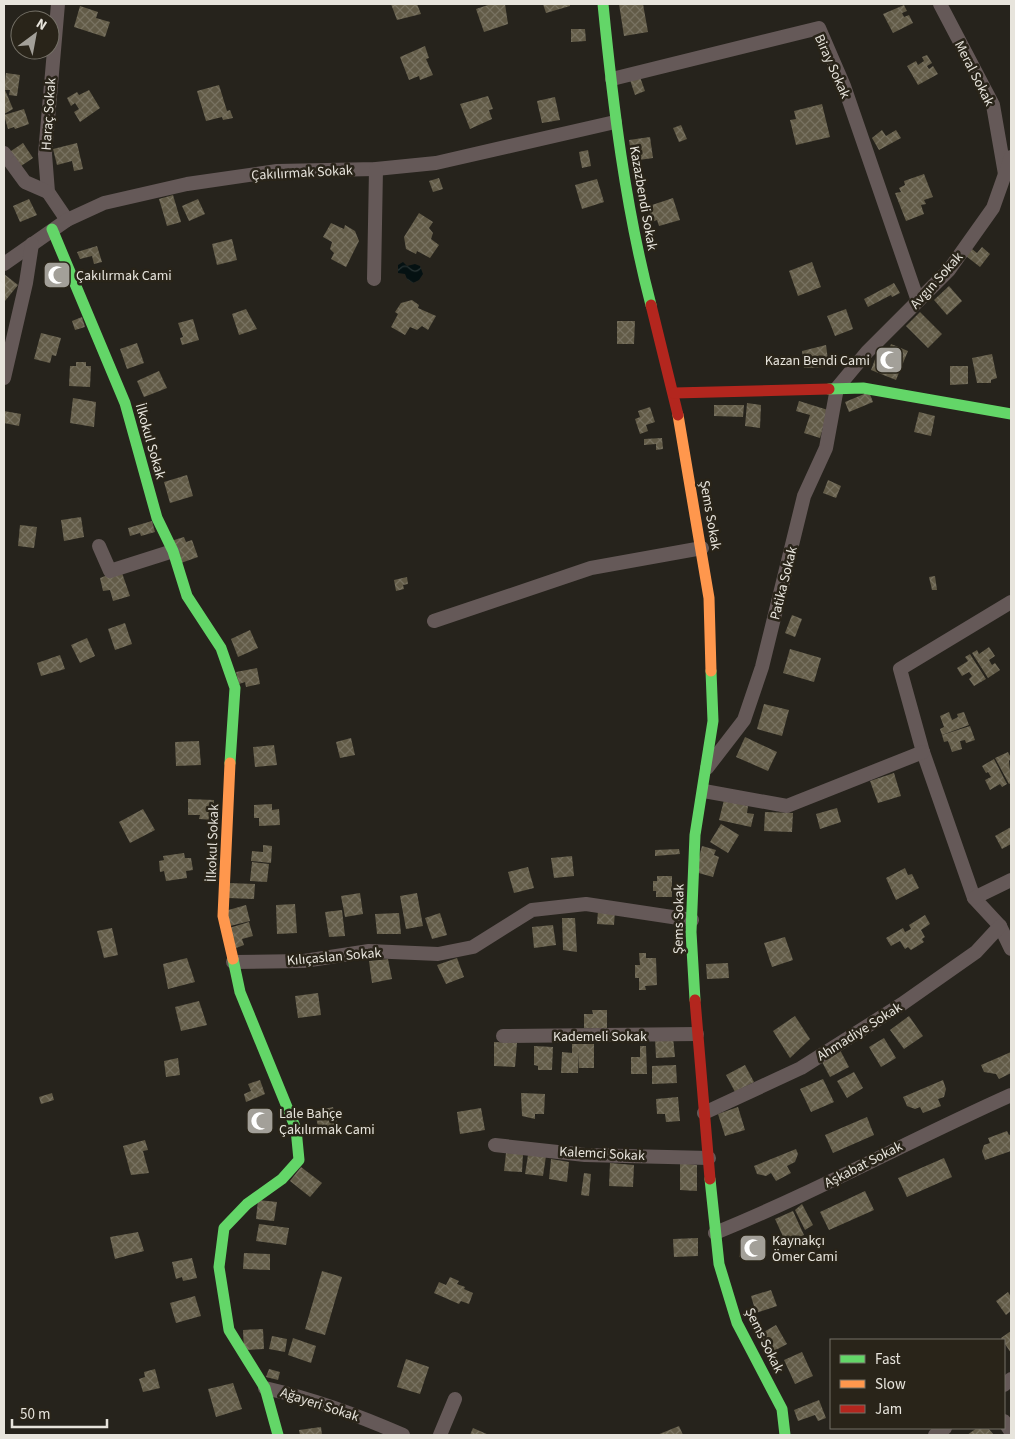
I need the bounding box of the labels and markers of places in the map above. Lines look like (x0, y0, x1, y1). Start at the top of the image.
mosque icon: Çakılırmak Cami (42, 260, 72, 290)
place label: Çakılırmak Cami (76, 266, 172, 286)
mosque icon: Kazan Bendi Cami (874, 345, 904, 375)
place label: Kazan Bendi Cami (765, 351, 870, 371)
place label: Lale Bahçe Çakılırmak Cami (279, 1104, 375, 1140)
mosque icon: Lale Bahçe Çakılırmak Cami (245, 1106, 275, 1136)
place label: Kaynakçı Ömer Cami (772, 1231, 838, 1267)
mosque icon: Kaynakçı Ömer Cami (738, 1233, 768, 1263)

